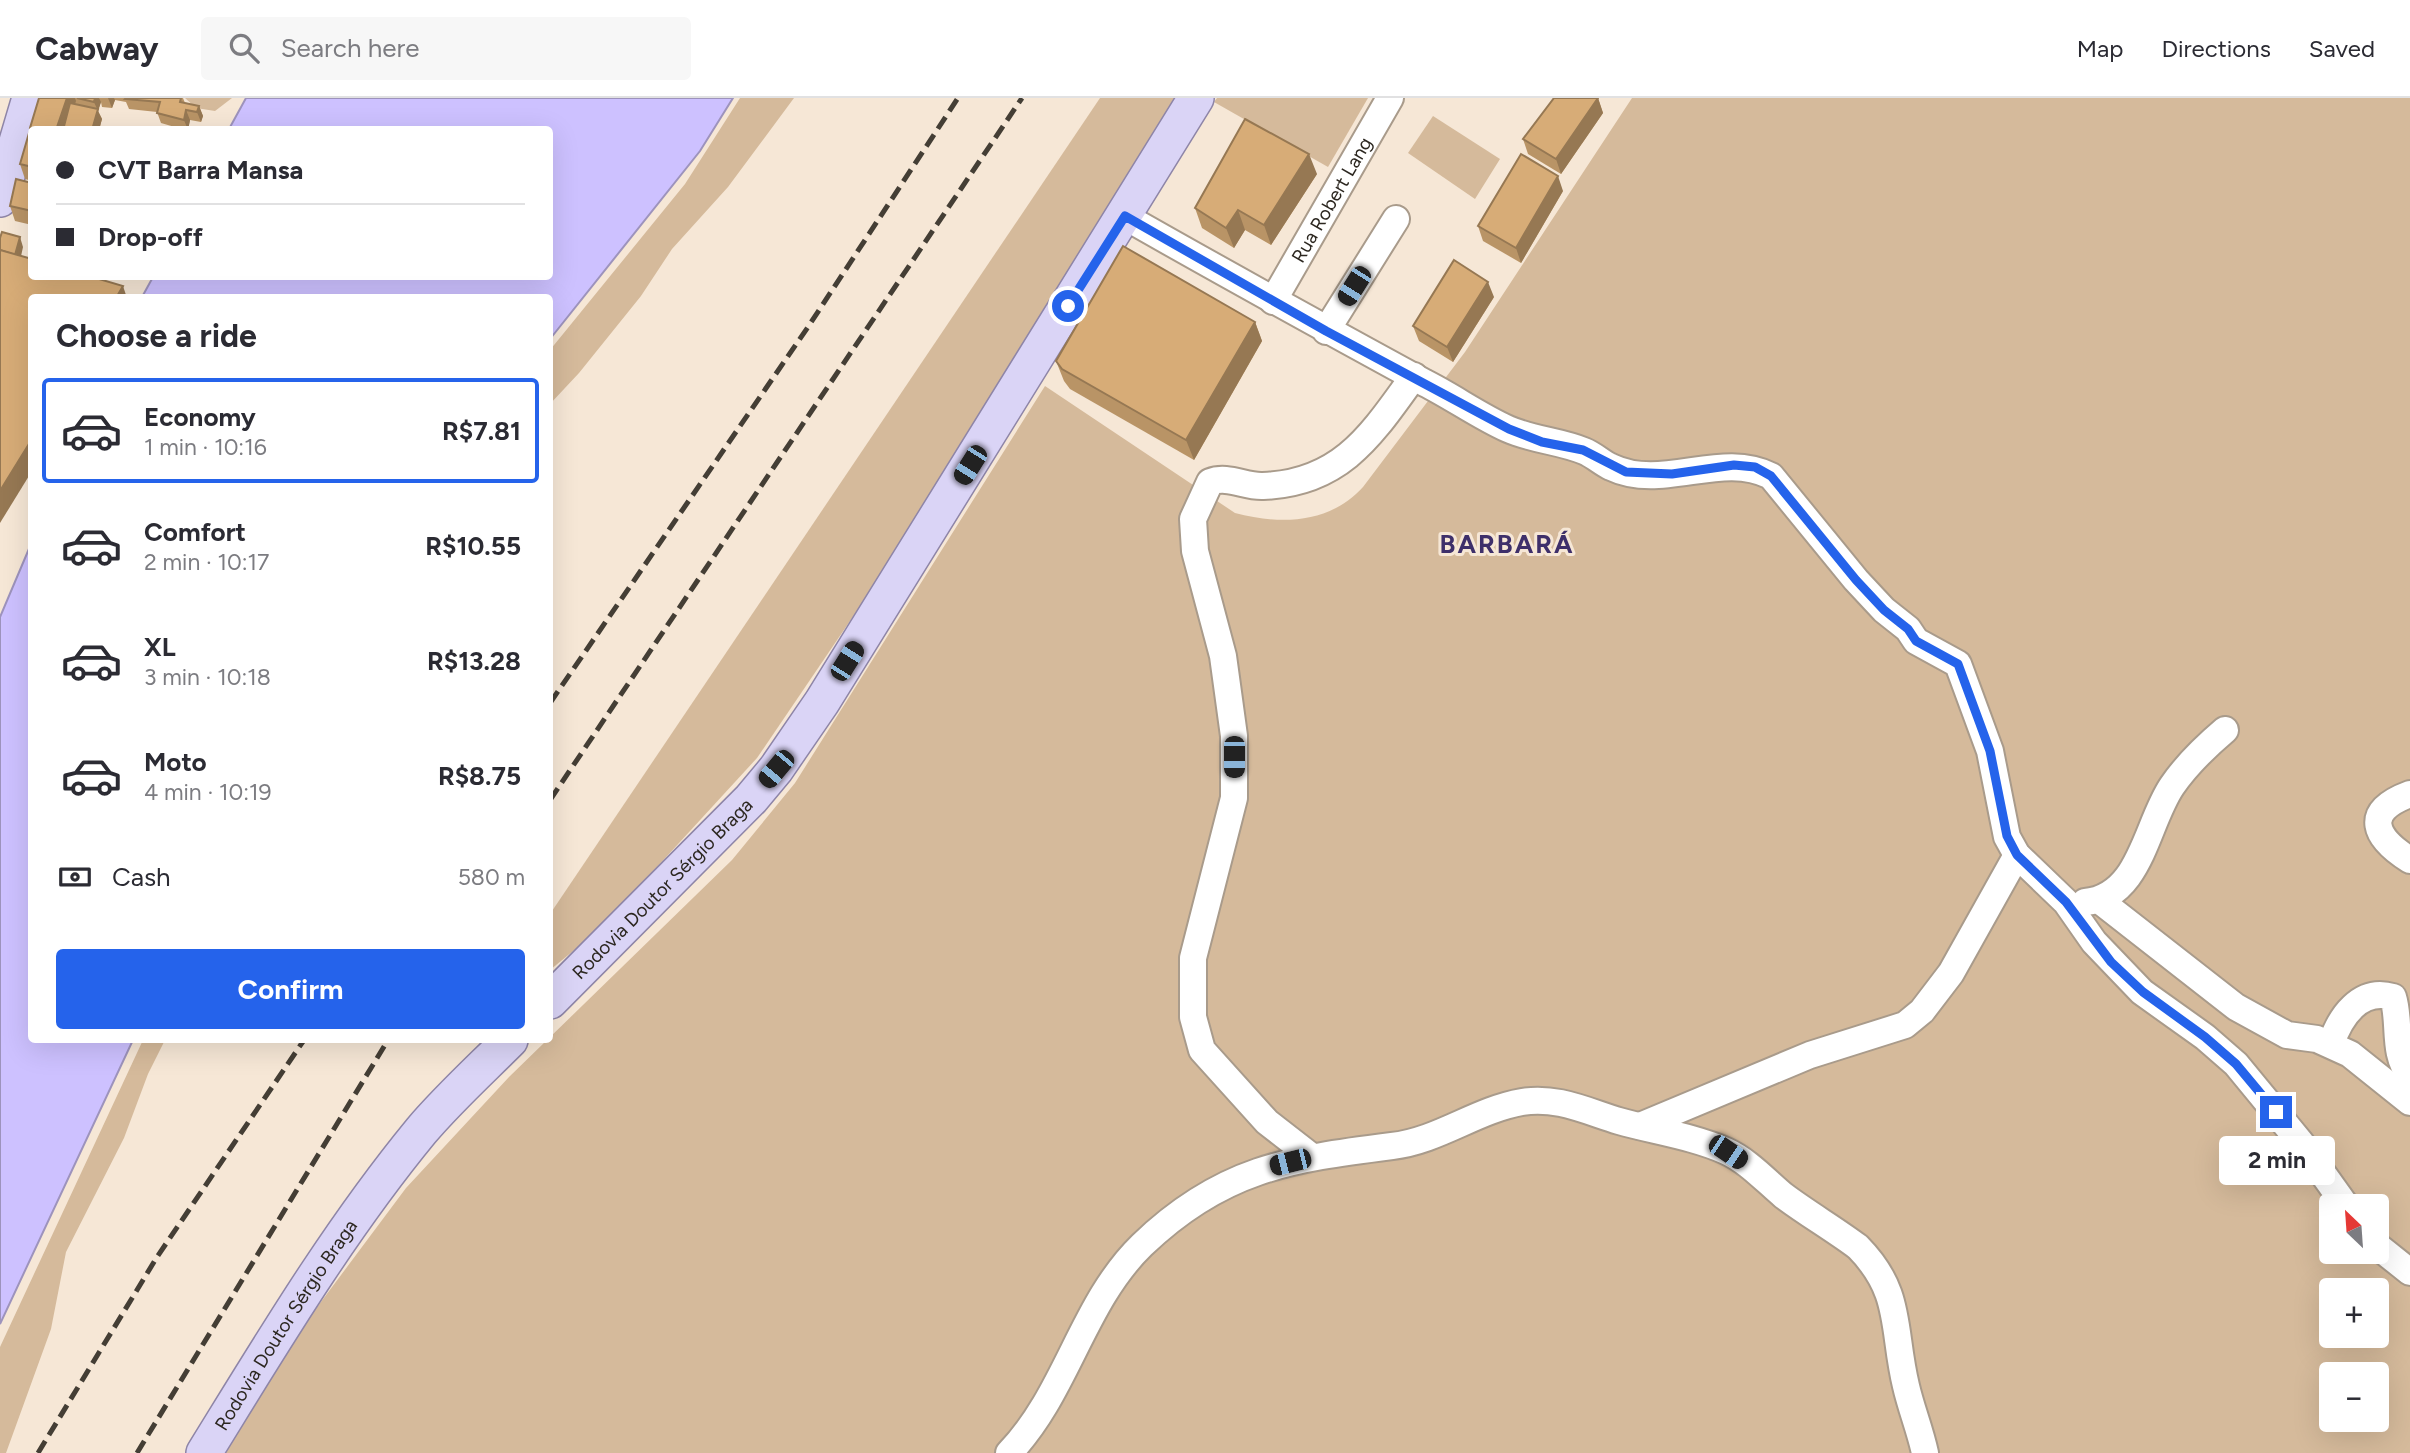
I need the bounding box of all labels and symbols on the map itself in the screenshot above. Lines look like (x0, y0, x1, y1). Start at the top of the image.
street label: Rua Robert Lang (1286, 133, 1377, 266)
car (1334, 263, 1375, 309)
route start (1052, 290, 1084, 322)
car (950, 442, 991, 488)
district label: BARBARÁ (1439, 528, 1575, 560)
car (827, 638, 868, 684)
car (1224, 736, 1245, 778)
car (755, 746, 798, 792)
street label: Rodovia Doutor Sérgio Braga (567, 793, 757, 984)
route end (2260, 1096, 2292, 1128)
car (1705, 1132, 1752, 1172)
callout: 2 min (2218, 1136, 2334, 1186)
car (1268, 1147, 1313, 1177)
north arrow (2319, 1194, 2389, 1264)
street label: Rodovia Doutor Sérgio Braga (209, 1215, 362, 1434)

